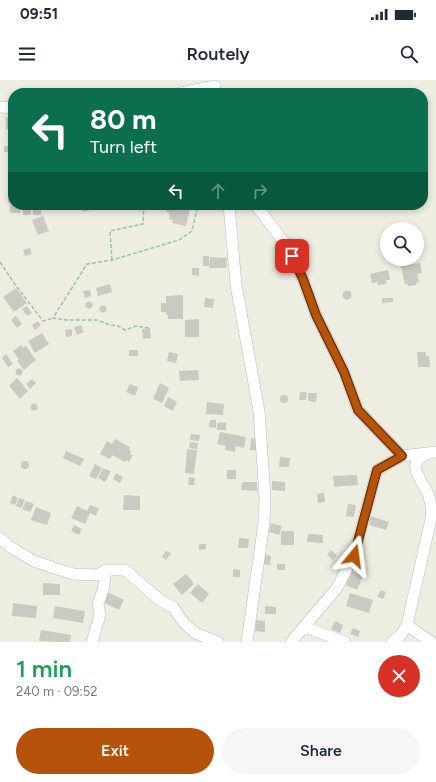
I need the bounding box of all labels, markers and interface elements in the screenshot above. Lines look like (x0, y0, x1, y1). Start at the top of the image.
text: 09:51 (20, 5, 58, 23)
icon: menu (16, 43, 38, 65)
text: Routely (186, 43, 250, 65)
icon: search (398, 43, 420, 65)
text: 80 m (90, 102, 156, 136)
icon: left (24, 104, 76, 156)
text: Turn left (90, 136, 157, 158)
icon: left (165, 180, 187, 202)
icon: ahead (207, 180, 229, 202)
icon: right (249, 180, 271, 202)
map controls (380, 222, 424, 266)
button: search (380, 222, 424, 266)
pin (275, 239, 309, 273)
icon: arrive (281, 245, 303, 267)
position arrow (333, 535, 375, 577)
text: 1 min (16, 654, 72, 683)
button: close (378, 655, 420, 697)
text: 240 m · 09:52 (16, 684, 97, 699)
button: Exit (16, 728, 214, 774)
button: Share (222, 728, 420, 774)

